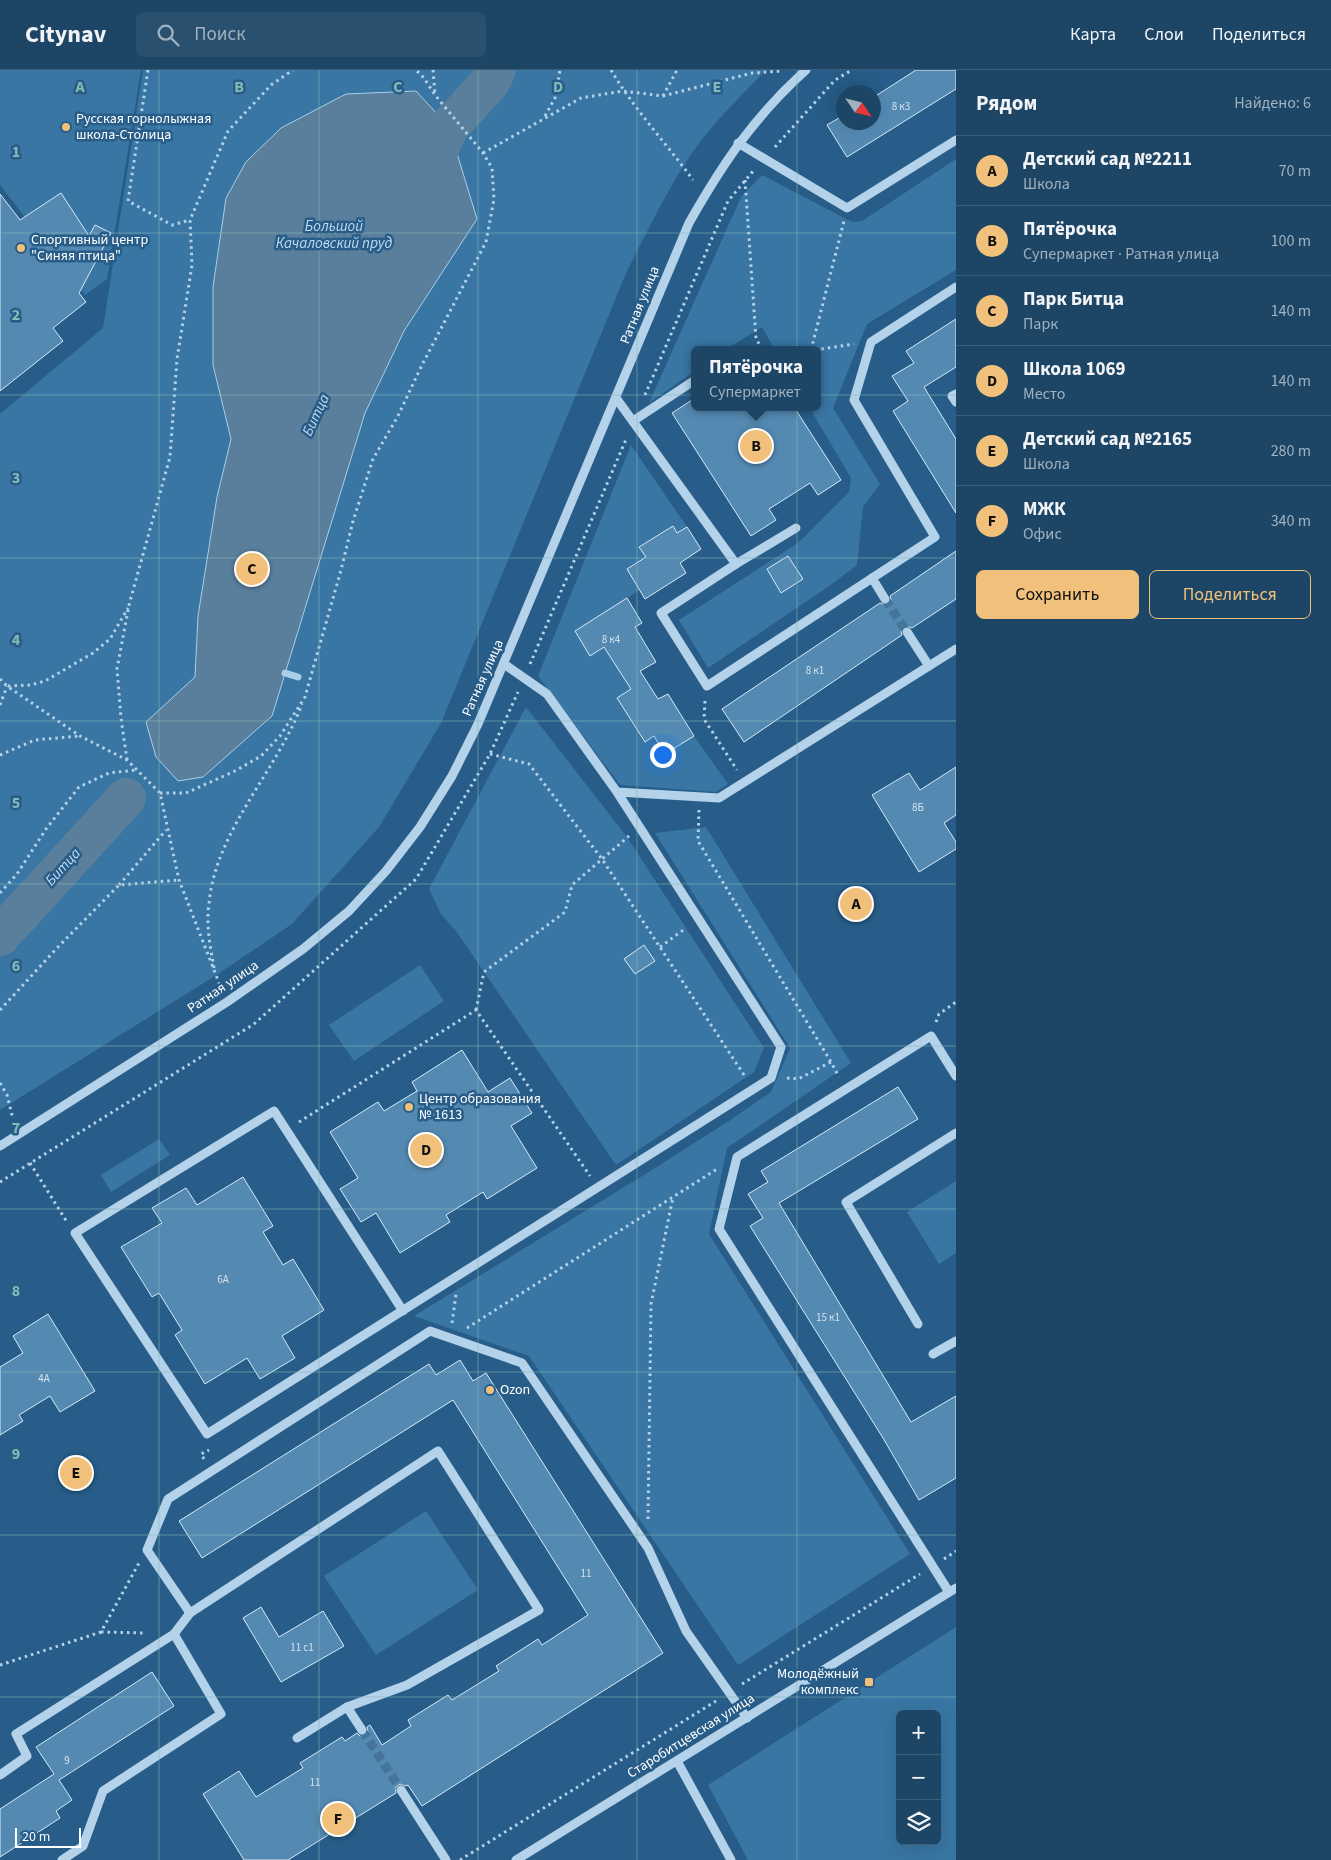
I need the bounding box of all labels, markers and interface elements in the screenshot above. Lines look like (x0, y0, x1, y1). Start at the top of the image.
search box (136, 12, 486, 57)
text: Citynav (25, 17, 106, 52)
icon: search (154, 21, 182, 49)
text: Поиск (194, 21, 246, 48)
text: Карта (1070, 22, 1116, 47)
text: Слои (1144, 22, 1184, 47)
text: Поделиться (1212, 22, 1306, 47)
text: A (74, 76, 85, 98)
text: B (234, 76, 244, 98)
text: C (393, 76, 403, 98)
text: D (553, 76, 563, 98)
text: E (713, 76, 721, 98)
north arrow (836, 85, 881, 130)
text: Рядом (976, 88, 1037, 118)
text: Найдено: 6 (1234, 92, 1311, 114)
house number: 8 к3 (892, 99, 910, 114)
place label: Русская горнолыжная школа-Столица (76, 109, 211, 145)
marker: Русская горнолыжная школа-Столица (60, 121, 72, 133)
text: 1 (12, 141, 20, 163)
text: Детский сад №2211 (1023, 146, 1192, 173)
text: A (987, 160, 997, 182)
text: 70 m (1279, 160, 1311, 182)
text: Школа (1023, 173, 1070, 195)
water label: Большой Качаловский пруд (276, 216, 393, 254)
text: Пятёрочка (1023, 216, 1117, 243)
place label: Спортивный центр "Синяя птица" (31, 230, 148, 266)
text: B (987, 230, 997, 252)
text: 100 m (1271, 230, 1311, 252)
marker: Спортивный центр "Синяя птица" (15, 242, 27, 254)
text: Супермаркет · Ратная улица (1023, 243, 1219, 265)
street label: Ратная улица (615, 263, 665, 347)
text: Парк Битца (1023, 286, 1124, 313)
text: C (987, 300, 997, 322)
text: 140 m (1271, 300, 1311, 322)
text: 2 (12, 304, 20, 326)
text: Парк (1023, 313, 1058, 335)
popup (691, 346, 821, 411)
text: Пятёрочка (709, 354, 803, 381)
text: Школа 1069 (1023, 356, 1126, 383)
text: D (987, 370, 997, 392)
text: 140 m (1271, 370, 1311, 392)
text: Супермаркет (709, 381, 801, 403)
text: Место (1023, 383, 1066, 405)
water label: Битца (297, 391, 335, 439)
text: Детский сад №2165 (1023, 426, 1192, 453)
pin: B (740, 427, 772, 465)
text: E (988, 440, 996, 462)
text: 280 m (1271, 440, 1311, 462)
text: Школа (1023, 453, 1070, 475)
text: 3 (12, 467, 20, 489)
text: МЖК (1023, 496, 1066, 523)
text: F (988, 510, 996, 532)
text: 340 m (1271, 510, 1311, 532)
text: Офис (1023, 523, 1062, 545)
pin: C (236, 550, 268, 588)
button: Сохранить (976, 570, 1139, 619)
button: Поделиться (1149, 570, 1311, 619)
text: 4 (12, 629, 21, 651)
house number: 8 к4 (602, 632, 621, 647)
street label: Ратная улица (457, 636, 509, 720)
house number: 8 к1 (806, 663, 824, 678)
your location (650, 742, 676, 768)
text: 5 (12, 792, 20, 814)
house number: 8Б (912, 800, 924, 815)
water label: Битца (40, 844, 86, 890)
pin: A (840, 885, 872, 923)
text: 6 (12, 955, 20, 977)
street label: Ратная улица (183, 956, 263, 1018)
place label: Центр образования № 1613 (419, 1089, 541, 1125)
marker: Центр образования № 1613 (403, 1101, 415, 1113)
text: 7 (12, 1117, 20, 1139)
pin: D (410, 1131, 442, 1169)
house number: 6А (217, 1272, 229, 1287)
text: 8 (12, 1280, 20, 1302)
house number: 15 к1 (816, 1310, 840, 1325)
house number: 4А (38, 1371, 50, 1386)
place label: Ozon (500, 1380, 530, 1400)
marker: Ozon (484, 1384, 496, 1396)
text: 9 (12, 1443, 20, 1465)
pin: E (60, 1454, 92, 1492)
house number: 11 (581, 1566, 591, 1581)
house number: 11 с1 (290, 1640, 314, 1655)
place label: Молодёжный комплекс (777, 1664, 860, 1700)
marker: Молодёжный комплекс (863, 1676, 875, 1688)
street label: Старобитцевская улица (623, 1689, 759, 1783)
map controls (896, 1710, 941, 1845)
button: + (896, 1710, 941, 1755)
house number: 9 (64, 1753, 70, 1768)
button: − (896, 1755, 941, 1800)
house number: 11 (310, 1775, 320, 1790)
pin: F (322, 1800, 354, 1838)
button: layers (896, 1800, 941, 1845)
scale bar (15, 1825, 81, 1848)
text: 20 m (22, 1827, 50, 1847)

